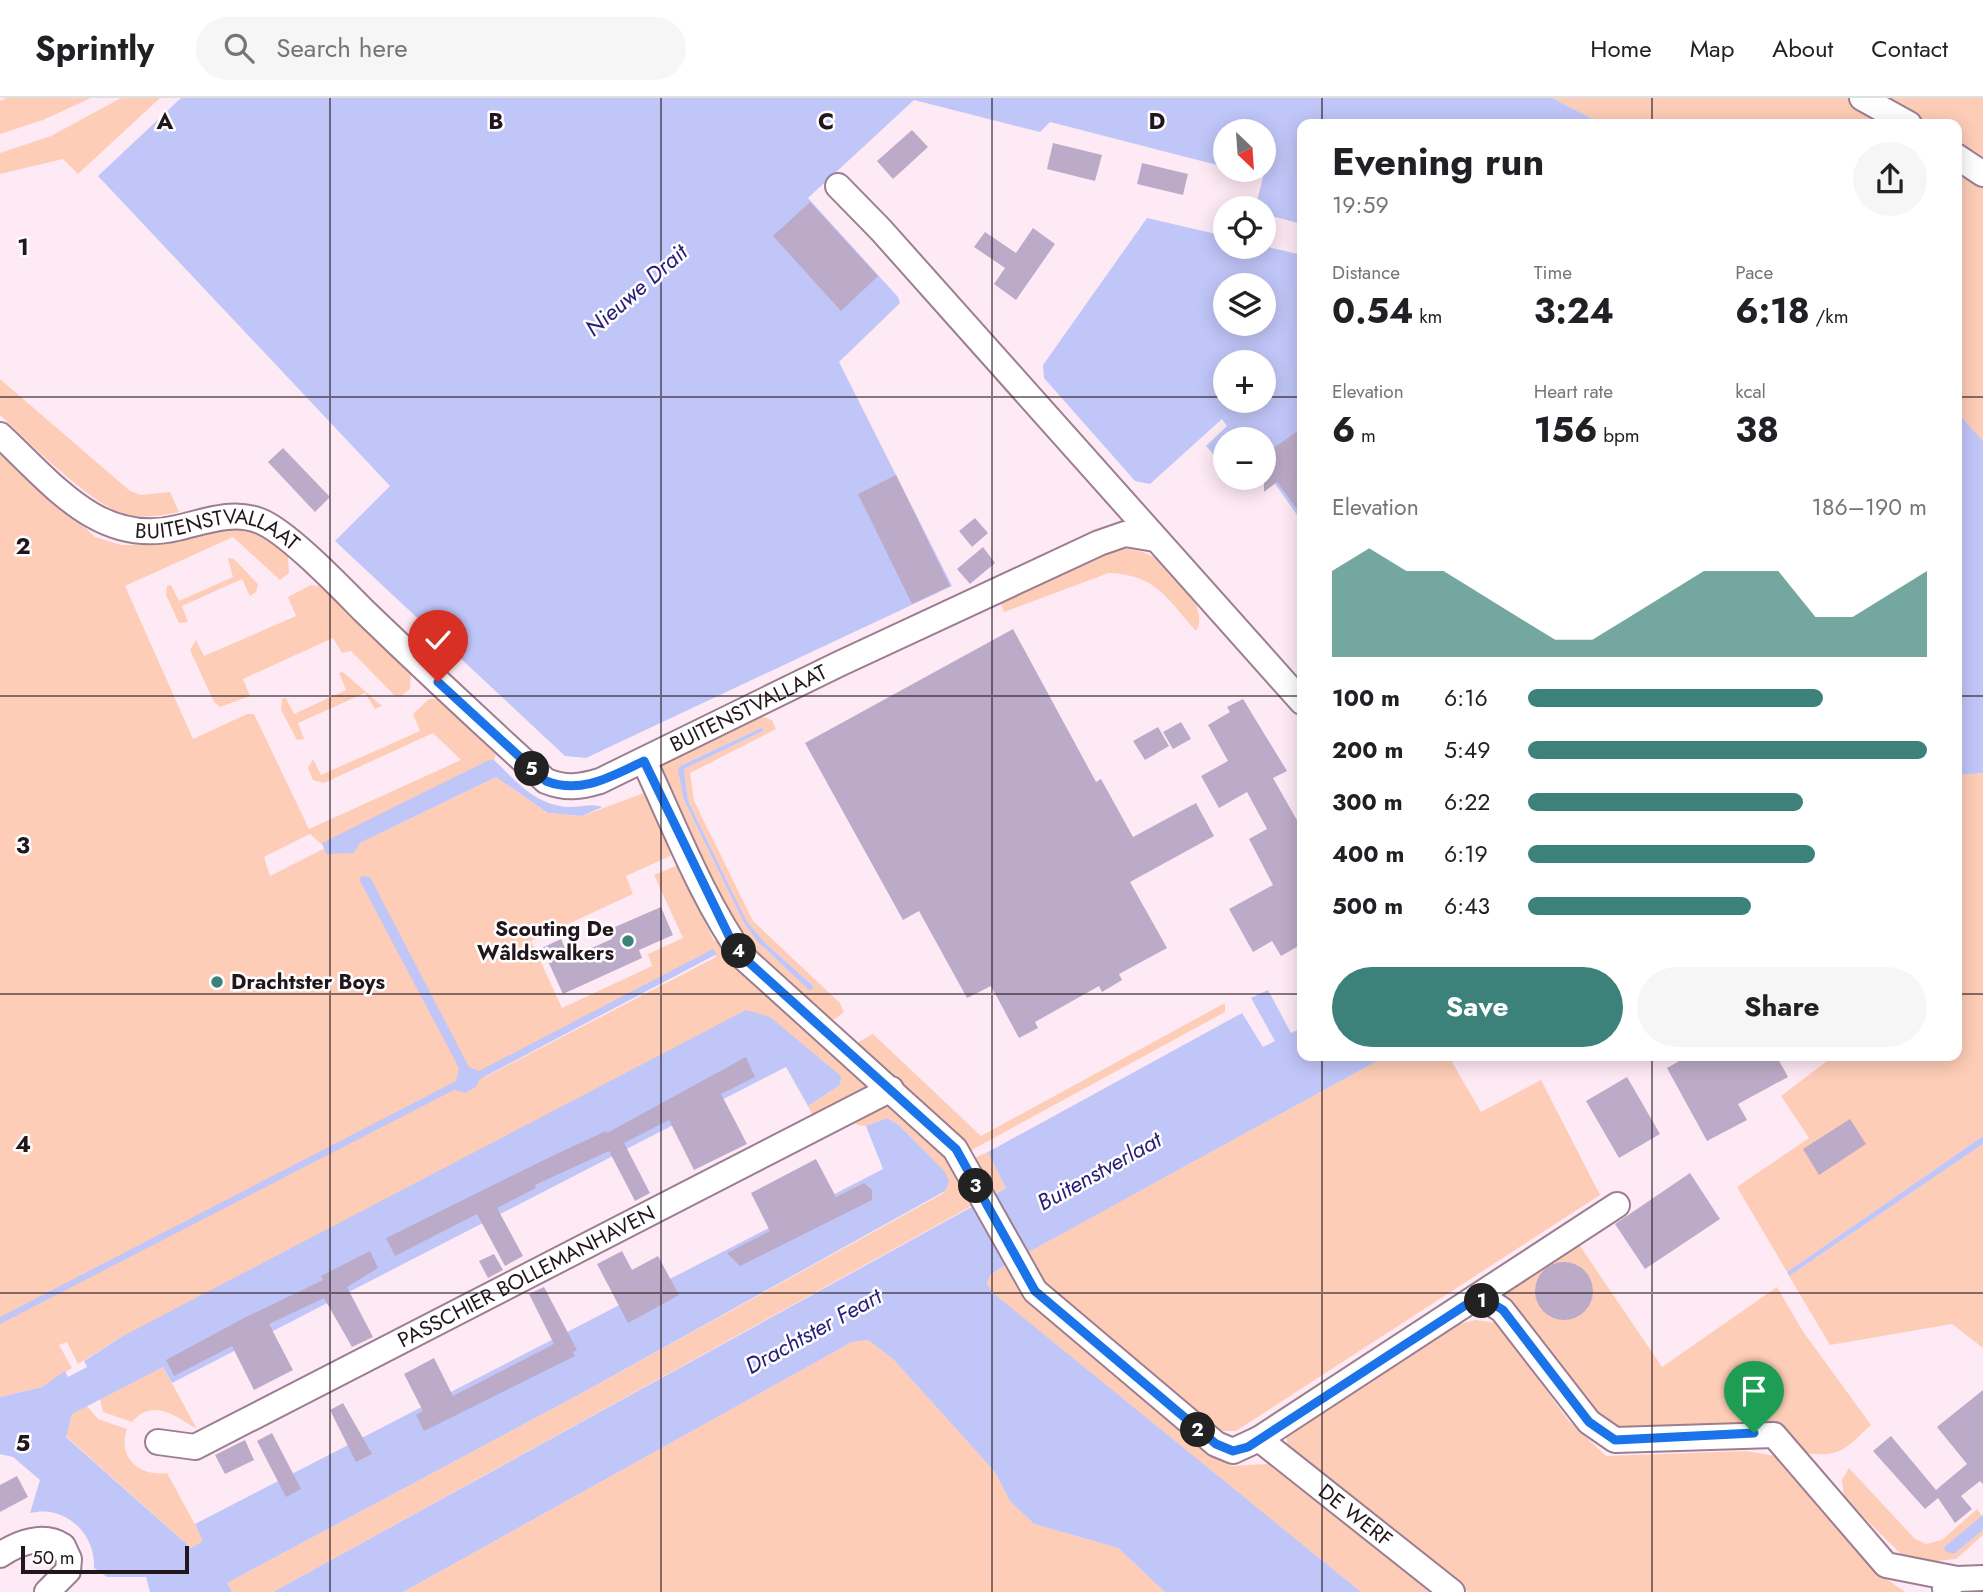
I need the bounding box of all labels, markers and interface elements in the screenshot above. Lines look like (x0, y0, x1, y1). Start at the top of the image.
search box (196, 17, 686, 80)
text: Sprintly (35, 25, 154, 72)
icon: search (220, 29, 258, 67)
text: Search here (276, 29, 408, 67)
text: Home (1590, 31, 1652, 66)
text: Map (1690, 31, 1734, 66)
text: About (1772, 31, 1833, 66)
text: Contact (1871, 31, 1948, 66)
text: A (156, 104, 174, 138)
text: B (488, 104, 504, 138)
text: C (818, 104, 834, 138)
text: D (1149, 104, 1166, 138)
north arrow (1213, 119, 1276, 182)
map controls (1213, 119, 1276, 490)
text: Evening run (1332, 134, 1544, 189)
button: share (1853, 142, 1927, 216)
text: 19:59 (1332, 188, 1389, 222)
button: locate (1213, 196, 1276, 259)
text: 1 (17, 230, 29, 264)
water label: Nieuwe Drait (577, 235, 696, 344)
text: Distance (1332, 259, 1400, 286)
text: Time (1534, 259, 1572, 286)
text: Pace (1735, 259, 1773, 286)
button: layers (1213, 273, 1276, 336)
text: 0.54 (1332, 286, 1413, 336)
text: 3:24 (1534, 286, 1614, 336)
text: 6:18 (1735, 286, 1810, 336)
text: km (1413, 303, 1442, 330)
text: /km (1810, 303, 1848, 330)
button: + (1213, 350, 1276, 413)
text: Elevation (1332, 378, 1404, 405)
text: Heart rate (1534, 378, 1613, 405)
text: kcal (1735, 378, 1766, 405)
text: 6 (1332, 405, 1355, 455)
text: 156 (1534, 405, 1597, 455)
text: 38 (1735, 405, 1779, 455)
text: m (1355, 422, 1376, 449)
text: bpm (1597, 422, 1640, 449)
button: − (1213, 427, 1276, 490)
text: Elevation (1332, 490, 1419, 524)
text: 186–190 m (1812, 490, 1927, 524)
street label: BUITENSTVALLAAT (134, 501, 306, 558)
text: 2 (15, 529, 31, 563)
pin (408, 610, 468, 682)
icon: check (419, 621, 457, 659)
street label: BUITENSTVALLAAT (665, 657, 832, 759)
text: 100 m (1332, 681, 1400, 715)
text: 6:16 (1444, 681, 1488, 715)
text: 200 m (1332, 733, 1403, 767)
text: 5:49 (1444, 733, 1491, 767)
pin: 5 (514, 752, 550, 786)
text: 5 (525, 755, 538, 782)
text: 300 m (1332, 785, 1403, 819)
text: 6:22 (1444, 785, 1490, 819)
text: 3 (16, 828, 30, 862)
text: 400 m (1332, 837, 1404, 871)
text: 6:19 (1444, 837, 1488, 871)
text: 500 m (1332, 889, 1403, 923)
text: 6:43 (1444, 889, 1490, 923)
place label: Scouting De Wâldswalkers (477, 914, 614, 968)
marker: Scouting De Wâldswalkers (620, 933, 636, 949)
pin: 4 (722, 934, 756, 968)
text: 4 (732, 937, 745, 964)
place label: Drachtster Boys (231, 967, 386, 997)
button: Save (1332, 967, 1623, 1047)
button: Share (1637, 967, 1927, 1047)
marker: Drachtster Boys (209, 974, 225, 990)
water label: Buitenstverlaat (1031, 1122, 1169, 1219)
text: 4 (15, 1127, 31, 1161)
pin: 3 (958, 1168, 993, 1204)
text: 3 (970, 1172, 981, 1199)
street label: PASSCHIER BOLLEMANHAVEN (393, 1198, 660, 1355)
water label: Drachtster Feart (739, 1279, 889, 1383)
pin: 1 (1464, 1284, 1500, 1318)
text: 1 (1477, 1287, 1486, 1314)
pin (1724, 1361, 1784, 1433)
icon: arrive (1735, 1372, 1773, 1410)
pin: 2 (1180, 1412, 1216, 1448)
text: 2 (1191, 1416, 1204, 1443)
text: 5 (16, 1426, 30, 1460)
street label: DE WERF (1312, 1477, 1399, 1554)
scale bar (21, 1543, 189, 1575)
text: 50 m (32, 1544, 75, 1571)

